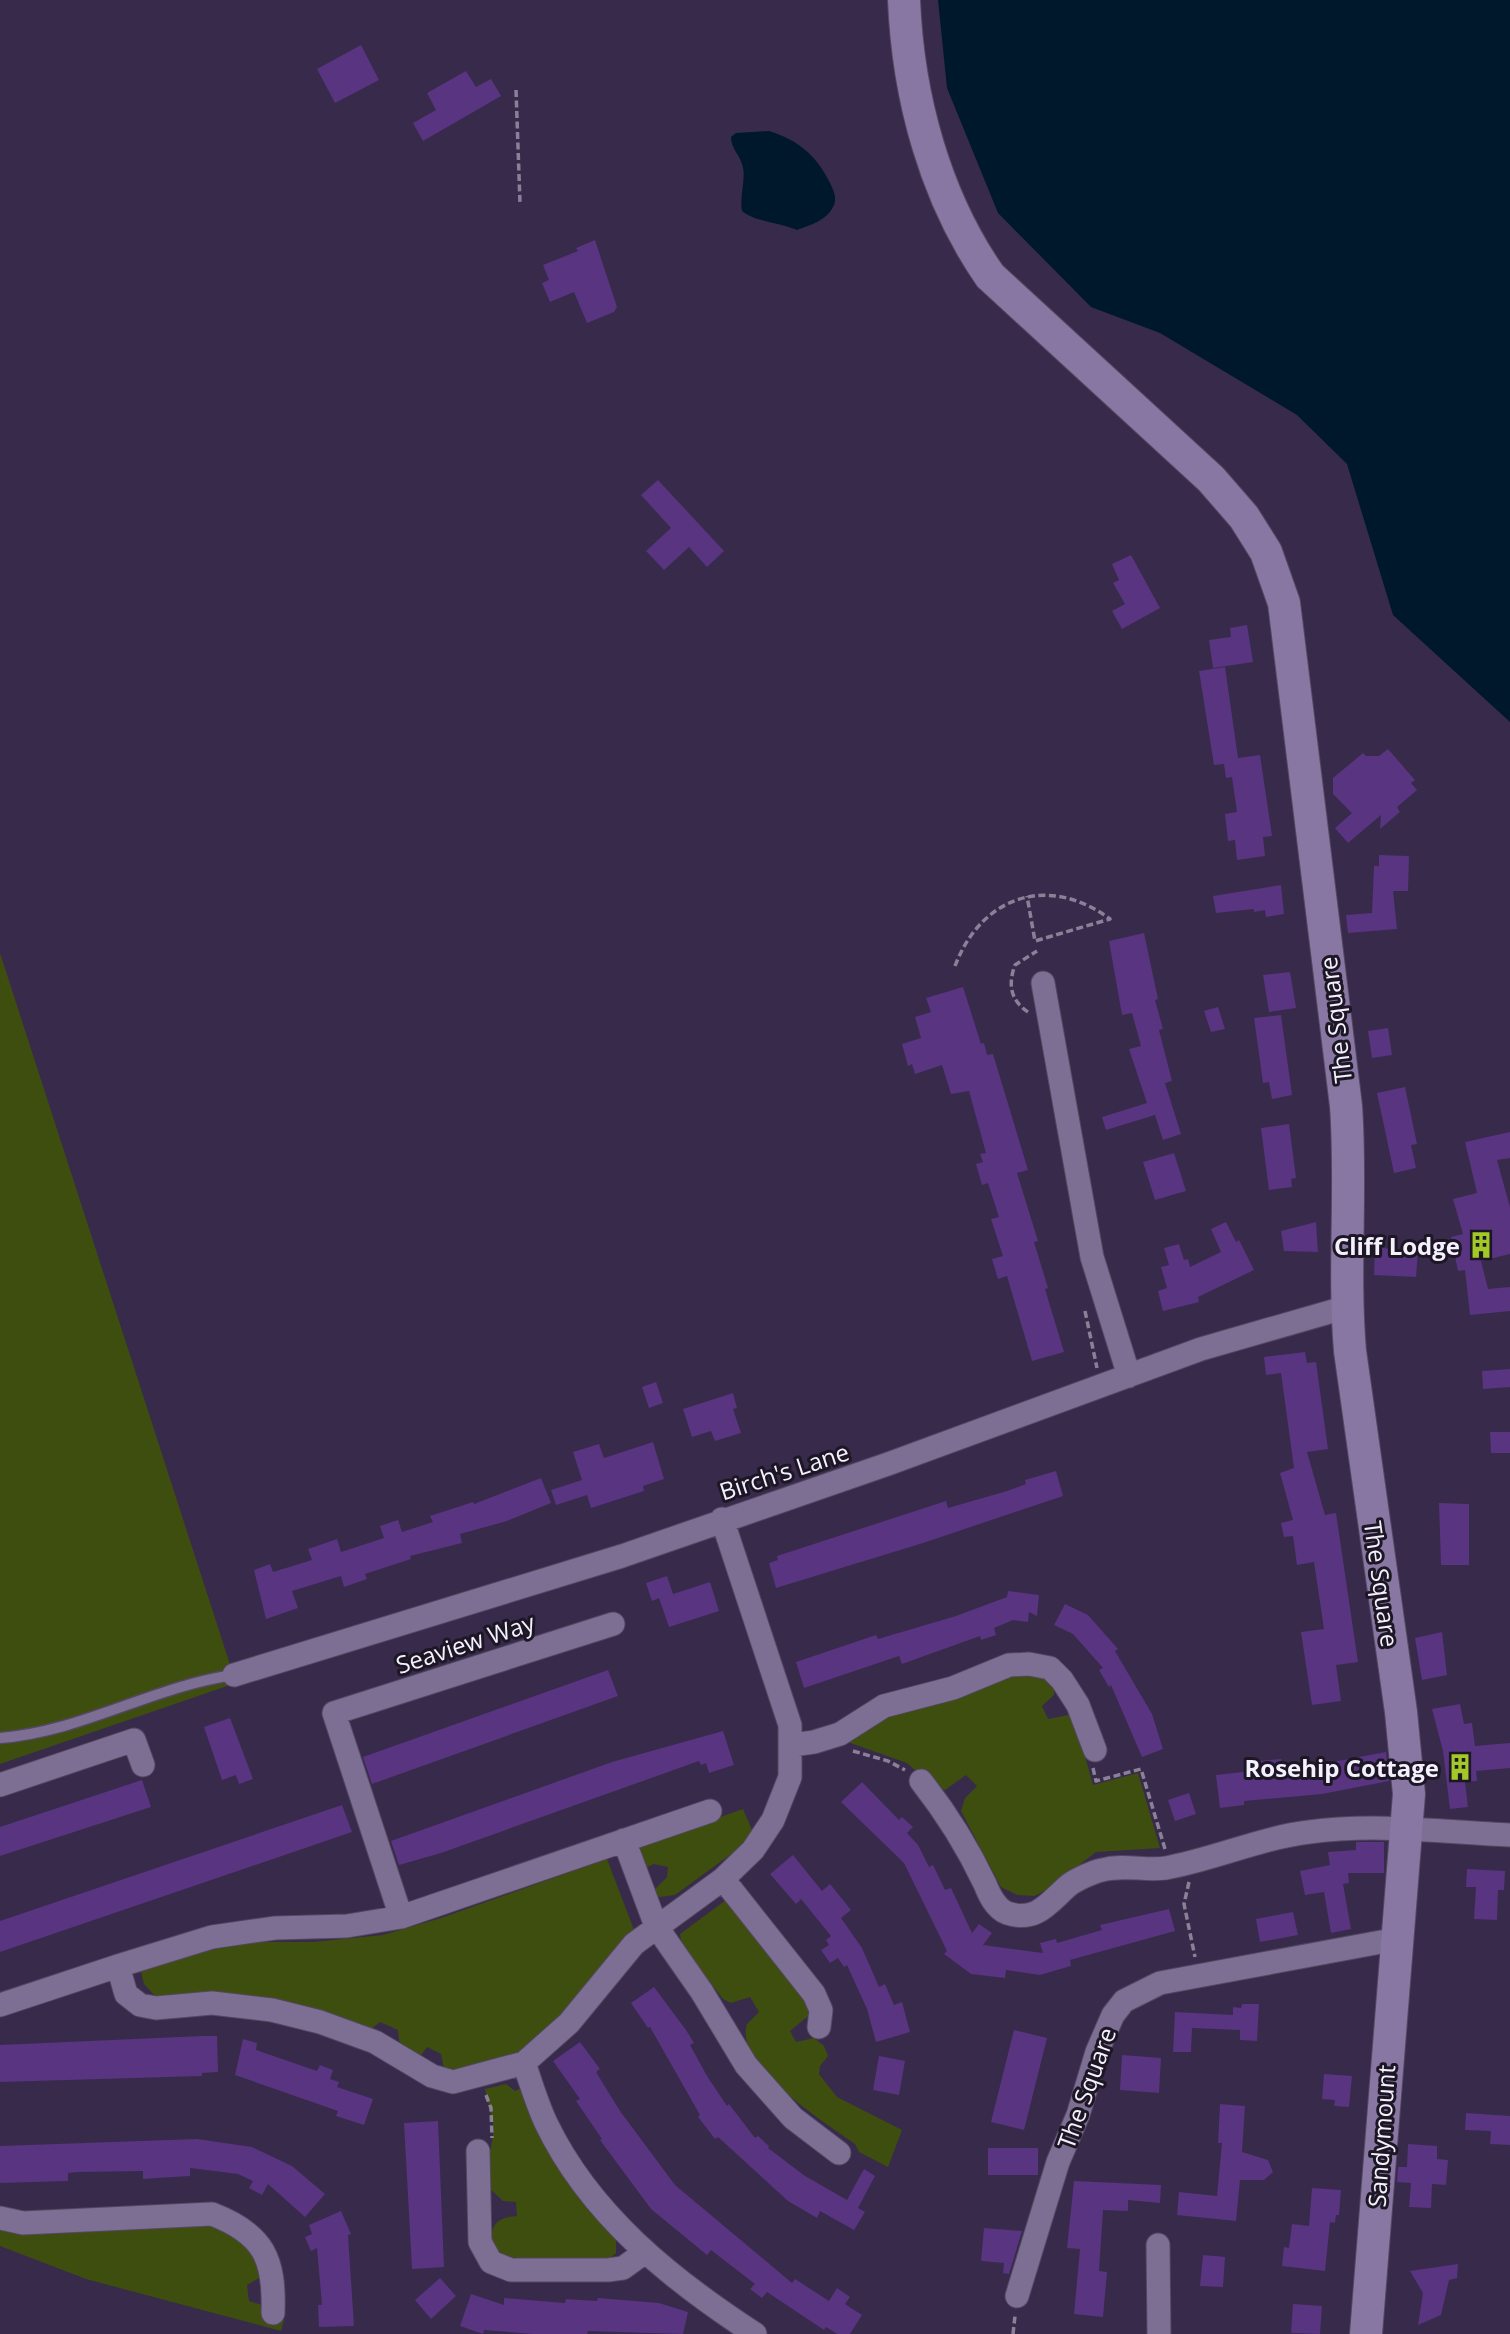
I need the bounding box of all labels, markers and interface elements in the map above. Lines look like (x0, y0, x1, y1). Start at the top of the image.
street label: The Square (1311, 955, 1359, 1085)
place label: Cliff Lodge (1334, 1229, 1460, 1262)
building icon: Cliff Lodge (1466, 1230, 1496, 1260)
street label: Birch's Lane (715, 1435, 853, 1507)
street label: The Square (1357, 1519, 1407, 1649)
street label: Seaview Way (391, 1605, 539, 1681)
place label: Rosehip Cottage (1244, 1751, 1439, 1784)
building icon: Rosehip Cottage (1445, 1752, 1475, 1782)
street label: The Square (1049, 2023, 1123, 2153)
street label: Sandymount (1360, 2064, 1402, 2208)

